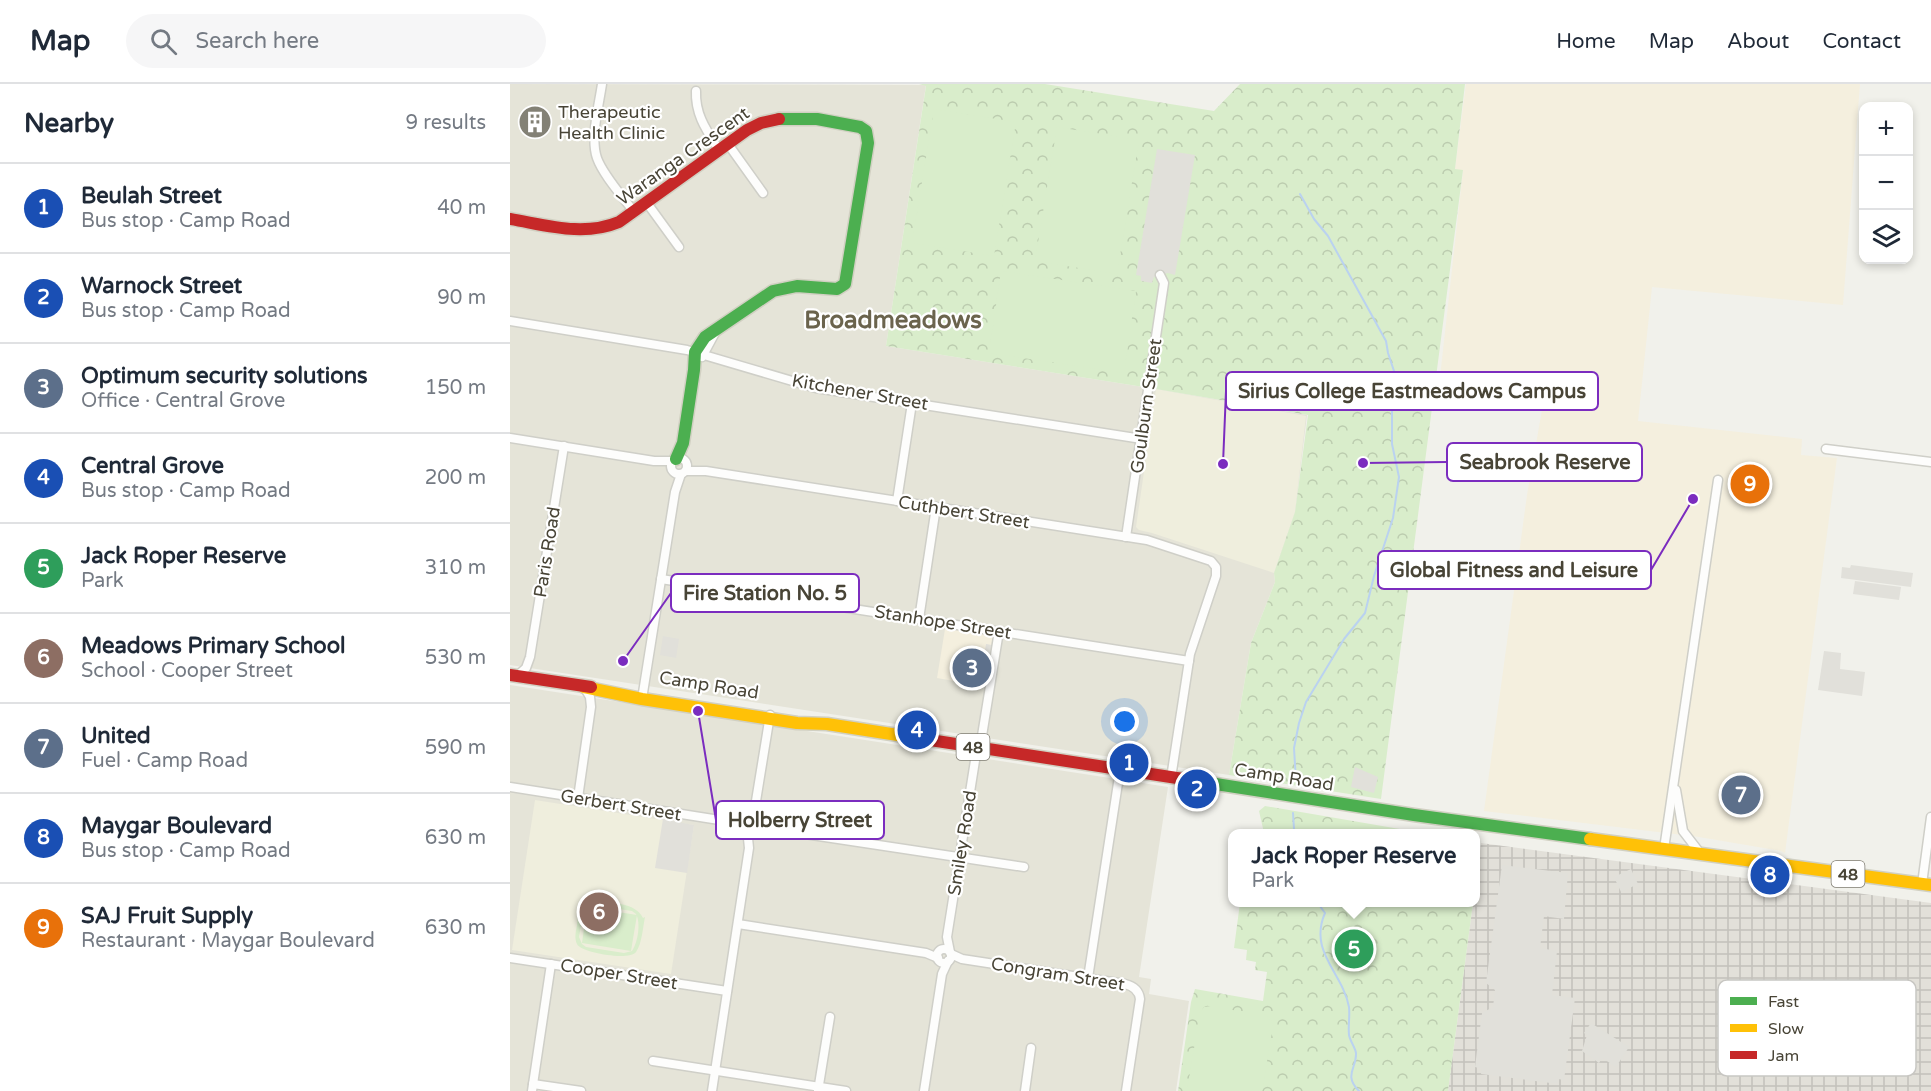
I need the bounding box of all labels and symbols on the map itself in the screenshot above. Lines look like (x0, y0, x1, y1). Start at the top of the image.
place label: Therapeutic Health Clinic (558, 101, 665, 144)
street label: Waranga Crescent (612, 102, 754, 210)
building icon: Therapeutic Health Clinic (517, 104, 553, 140)
district label: Broadmeadows (804, 306, 982, 335)
street label: Goulburn Street (1126, 337, 1166, 475)
street label: Kitchener Street (790, 369, 930, 415)
callout: Sirius College Eastmeadows Campus (1226, 372, 1598, 410)
text: Sirius College Eastmeadows Campus (1238, 380, 1586, 404)
callout: Seabrook Reserve (1447, 443, 1642, 481)
text: Seabrook Reserve (1459, 451, 1631, 475)
pin: 9 (1730, 462, 1770, 506)
street label: Cuthbert Street (897, 491, 1031, 533)
street label: Paris Road (529, 505, 565, 599)
callout: Global Fitness and Leisure (1378, 551, 1651, 589)
text: Global Fitness and Leisure (1390, 559, 1638, 583)
callout: Fire Station No. 5 (671, 574, 859, 612)
text: Fire Station No. 5 (683, 582, 847, 606)
street label: Stanhope Street (873, 600, 1013, 644)
pin: 3 (952, 646, 992, 690)
street label: Camp Road (658, 666, 760, 704)
your location (1110, 707, 1139, 736)
pin: 4 (898, 708, 936, 752)
road number: 48 (956, 734, 990, 760)
pin: 1 (1110, 740, 1148, 786)
street label: Camp Road (1233, 758, 1335, 796)
pin: 2 (1178, 766, 1216, 812)
pin: 7 (1722, 772, 1760, 818)
street label: Gerbert Street (559, 785, 683, 825)
street label: Smiley Road (943, 789, 981, 897)
callout: Holberry Street (716, 801, 884, 839)
text: Holberry Street (728, 809, 873, 833)
pin: 8 (1750, 852, 1790, 898)
road number: 48 (1832, 861, 1864, 887)
pin: 6 (580, 890, 619, 934)
pin: 5 (1334, 926, 1374, 972)
street label: Congram Street (990, 953, 1127, 995)
street label: Cooper Street (559, 954, 679, 994)
legend (1718, 980, 1916, 1076)
text: Fast (1768, 992, 1799, 1012)
text: Slow (1768, 1019, 1804, 1039)
text: Jam (1768, 1046, 1799, 1066)

